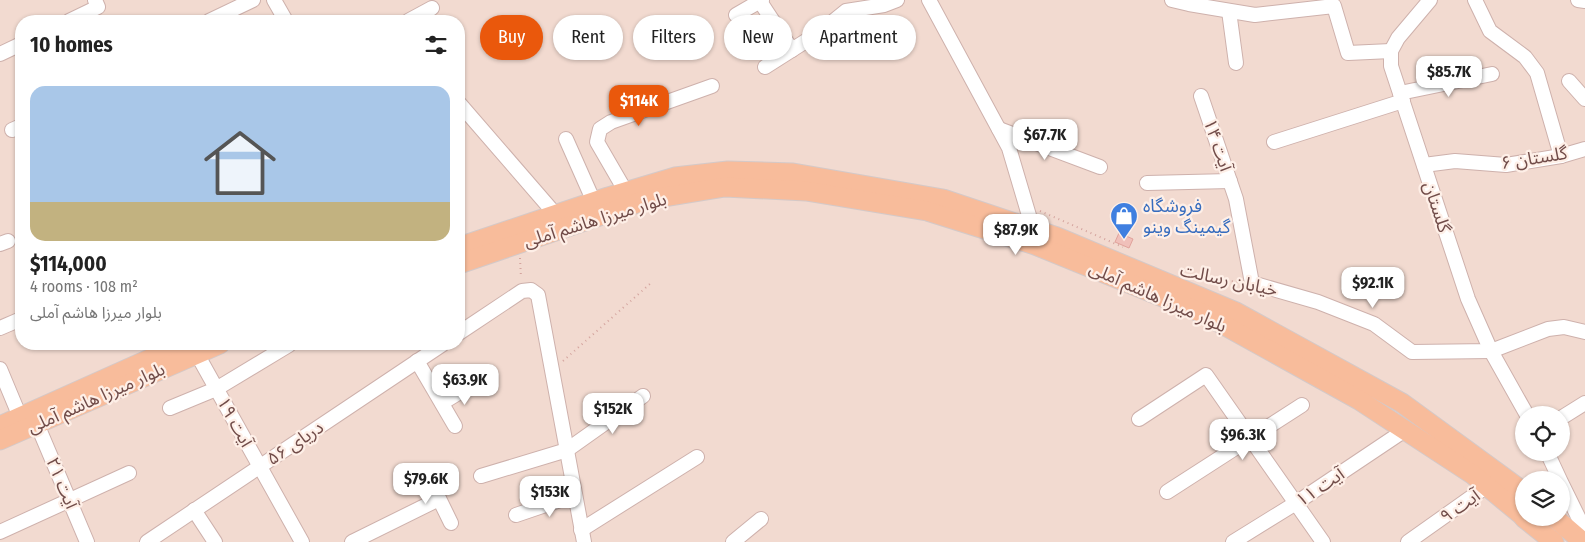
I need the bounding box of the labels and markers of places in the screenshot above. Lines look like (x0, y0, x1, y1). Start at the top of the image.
pin: $85.7K (1408, 56, 1490, 98)
pin: $114K (604, 84, 674, 127)
pin: $67.7K (1004, 119, 1086, 161)
place label: فروشگاه گیمینگ وینو (1143, 195, 1231, 238)
shop icon: فروشگاه گیمینگ وینو (1109, 201, 1139, 240)
pin: $87.9K (975, 214, 1057, 256)
pin: $92.1K (1332, 266, 1414, 309)
pin: $63.9K (424, 364, 506, 406)
pin: $152K (578, 392, 648, 435)
pin: $96.3K (1202, 418, 1284, 461)
pin: $79.6K (385, 462, 467, 505)
pin: $153K (515, 476, 585, 518)

